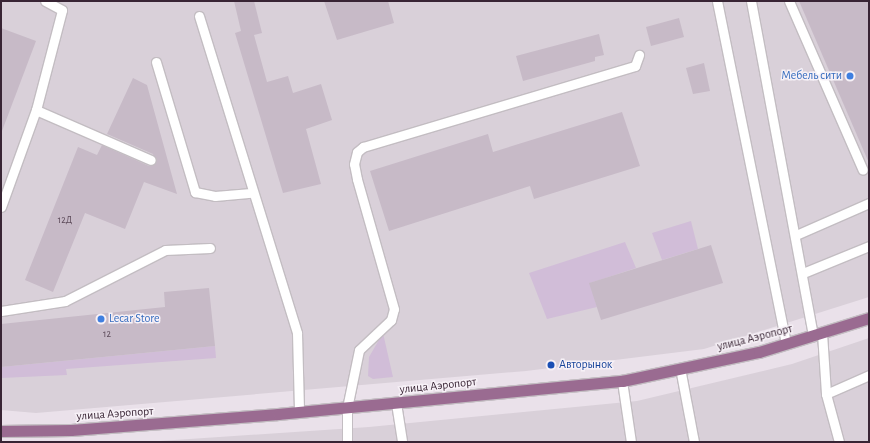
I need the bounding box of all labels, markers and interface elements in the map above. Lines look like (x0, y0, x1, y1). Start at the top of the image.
place label: Мебель сити (781, 69, 842, 83)
marker: Мебель сити (845, 71, 855, 81)
house number: 12Д (58, 215, 72, 227)
place label: Lecar Store (109, 312, 160, 326)
marker: Lecar Store (96, 314, 106, 324)
street label: улица Аэропорт (716, 322, 794, 354)
house number: 12 (103, 329, 111, 341)
place label: Авторынок (559, 358, 612, 372)
marker: Авторынок (546, 360, 556, 370)
street label: улица Аэропорт (399, 375, 477, 397)
street label: улица Аэропорт (76, 404, 154, 424)

